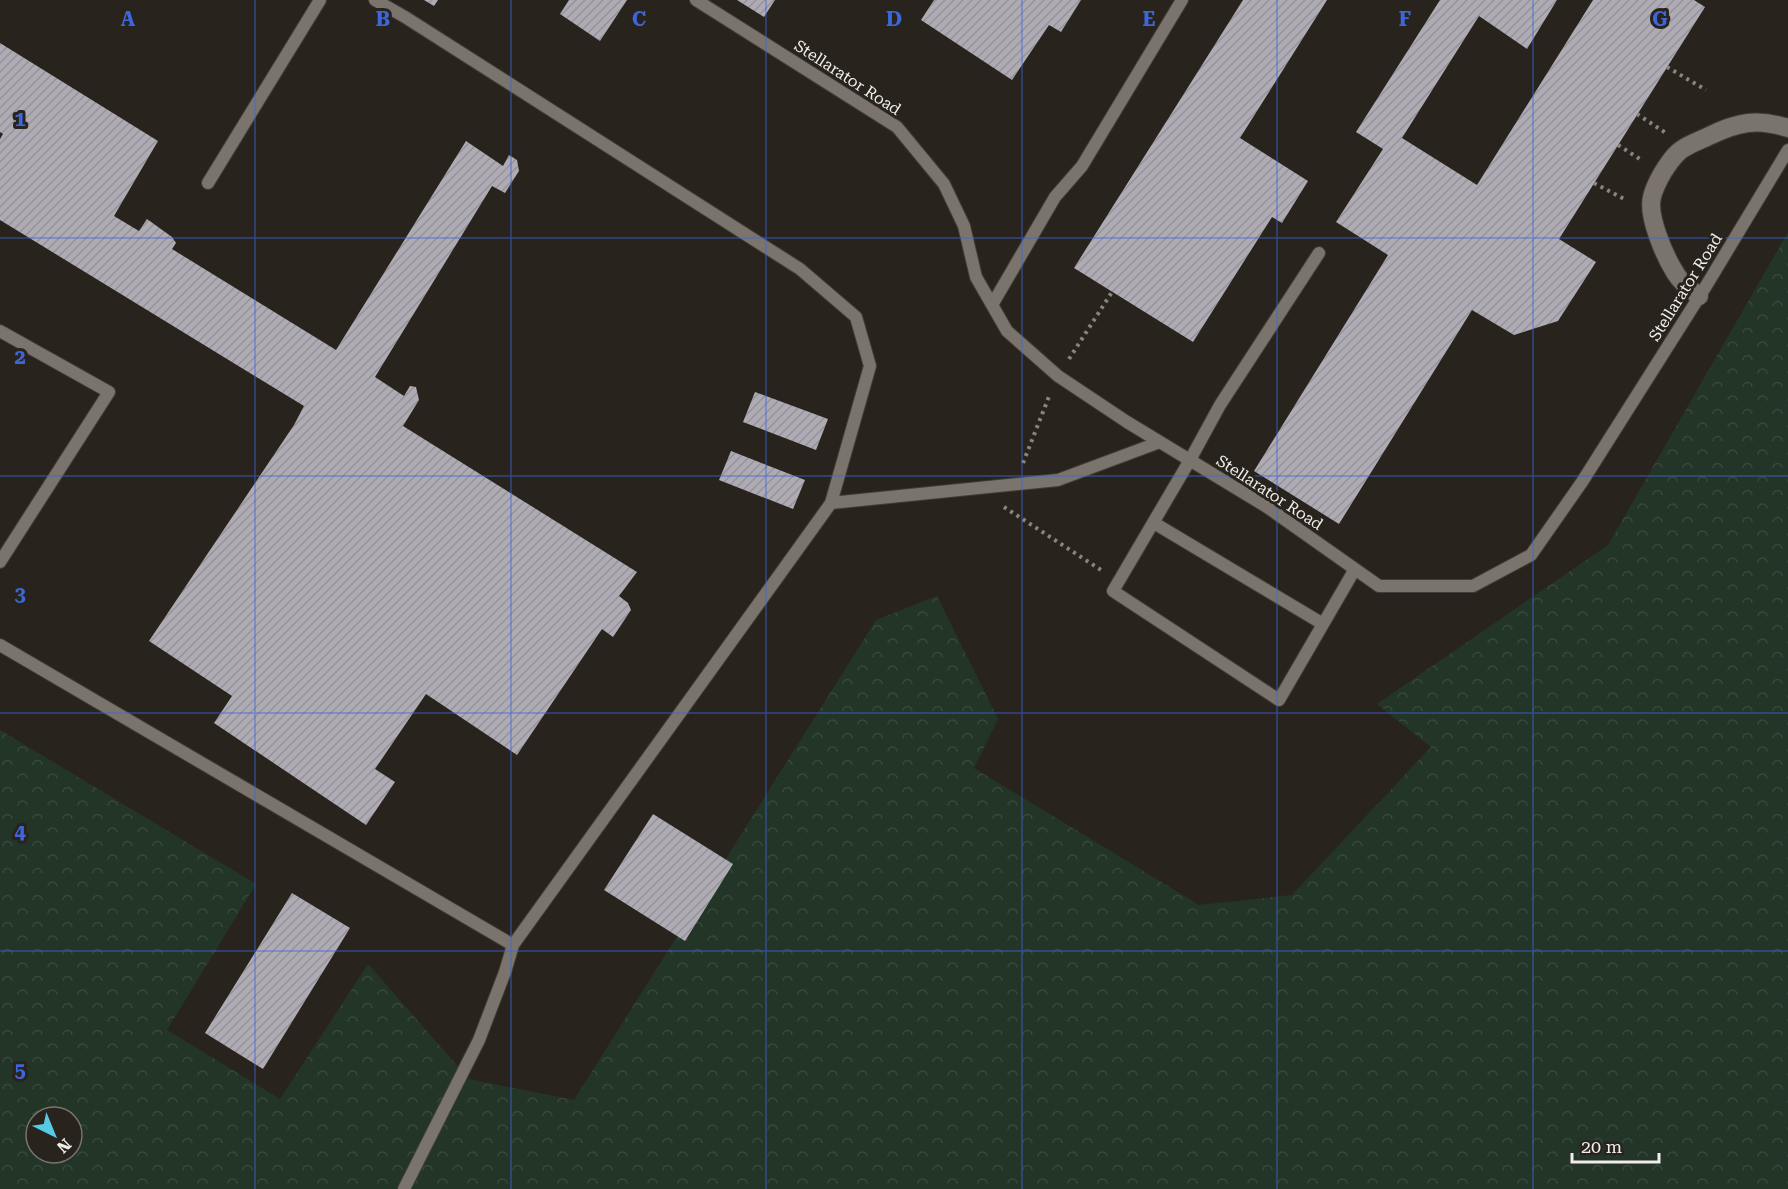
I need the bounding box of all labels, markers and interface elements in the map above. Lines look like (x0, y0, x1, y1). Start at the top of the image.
text: A (121, 7, 136, 31)
text: B (376, 7, 390, 31)
text: C (632, 7, 646, 31)
text: D (886, 7, 902, 31)
text: E (1143, 7, 1156, 31)
text: F (1399, 7, 1411, 31)
text: G (1652, 7, 1668, 31)
street label: Stellarator Road (791, 36, 905, 119)
text: 1 (14, 107, 26, 131)
street label: Stellarator Road (1645, 230, 1726, 345)
text: 2 (14, 345, 26, 369)
street label: Stellarator Road (1213, 451, 1327, 534)
text: 3 (14, 582, 26, 606)
text: 4 (14, 820, 26, 844)
text: 5 (14, 1058, 26, 1082)
north arrow (24, 1105, 84, 1165)
scale bar (1572, 1126, 1659, 1164)
text: N (53, 1134, 75, 1157)
text: 20 m (1581, 1136, 1622, 1157)

